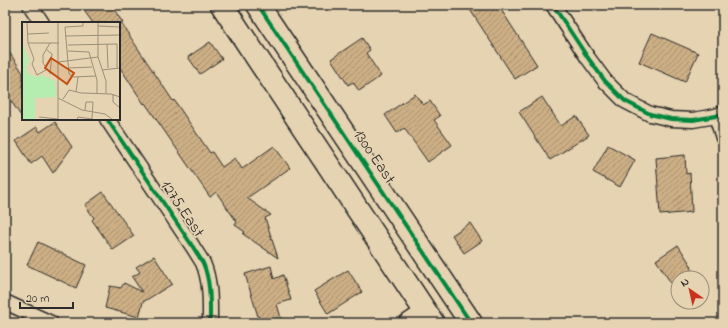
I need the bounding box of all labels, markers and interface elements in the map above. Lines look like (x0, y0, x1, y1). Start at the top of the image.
inset map (22, 22, 120, 120)
street label: 1300 East (347, 125, 401, 190)
street label: 1275 East (154, 175, 210, 243)
north arrow (670, 270, 710, 310)
text: N (677, 274, 693, 291)
scale bar (20, 284, 73, 310)
text: 20 m (26, 290, 49, 308)

